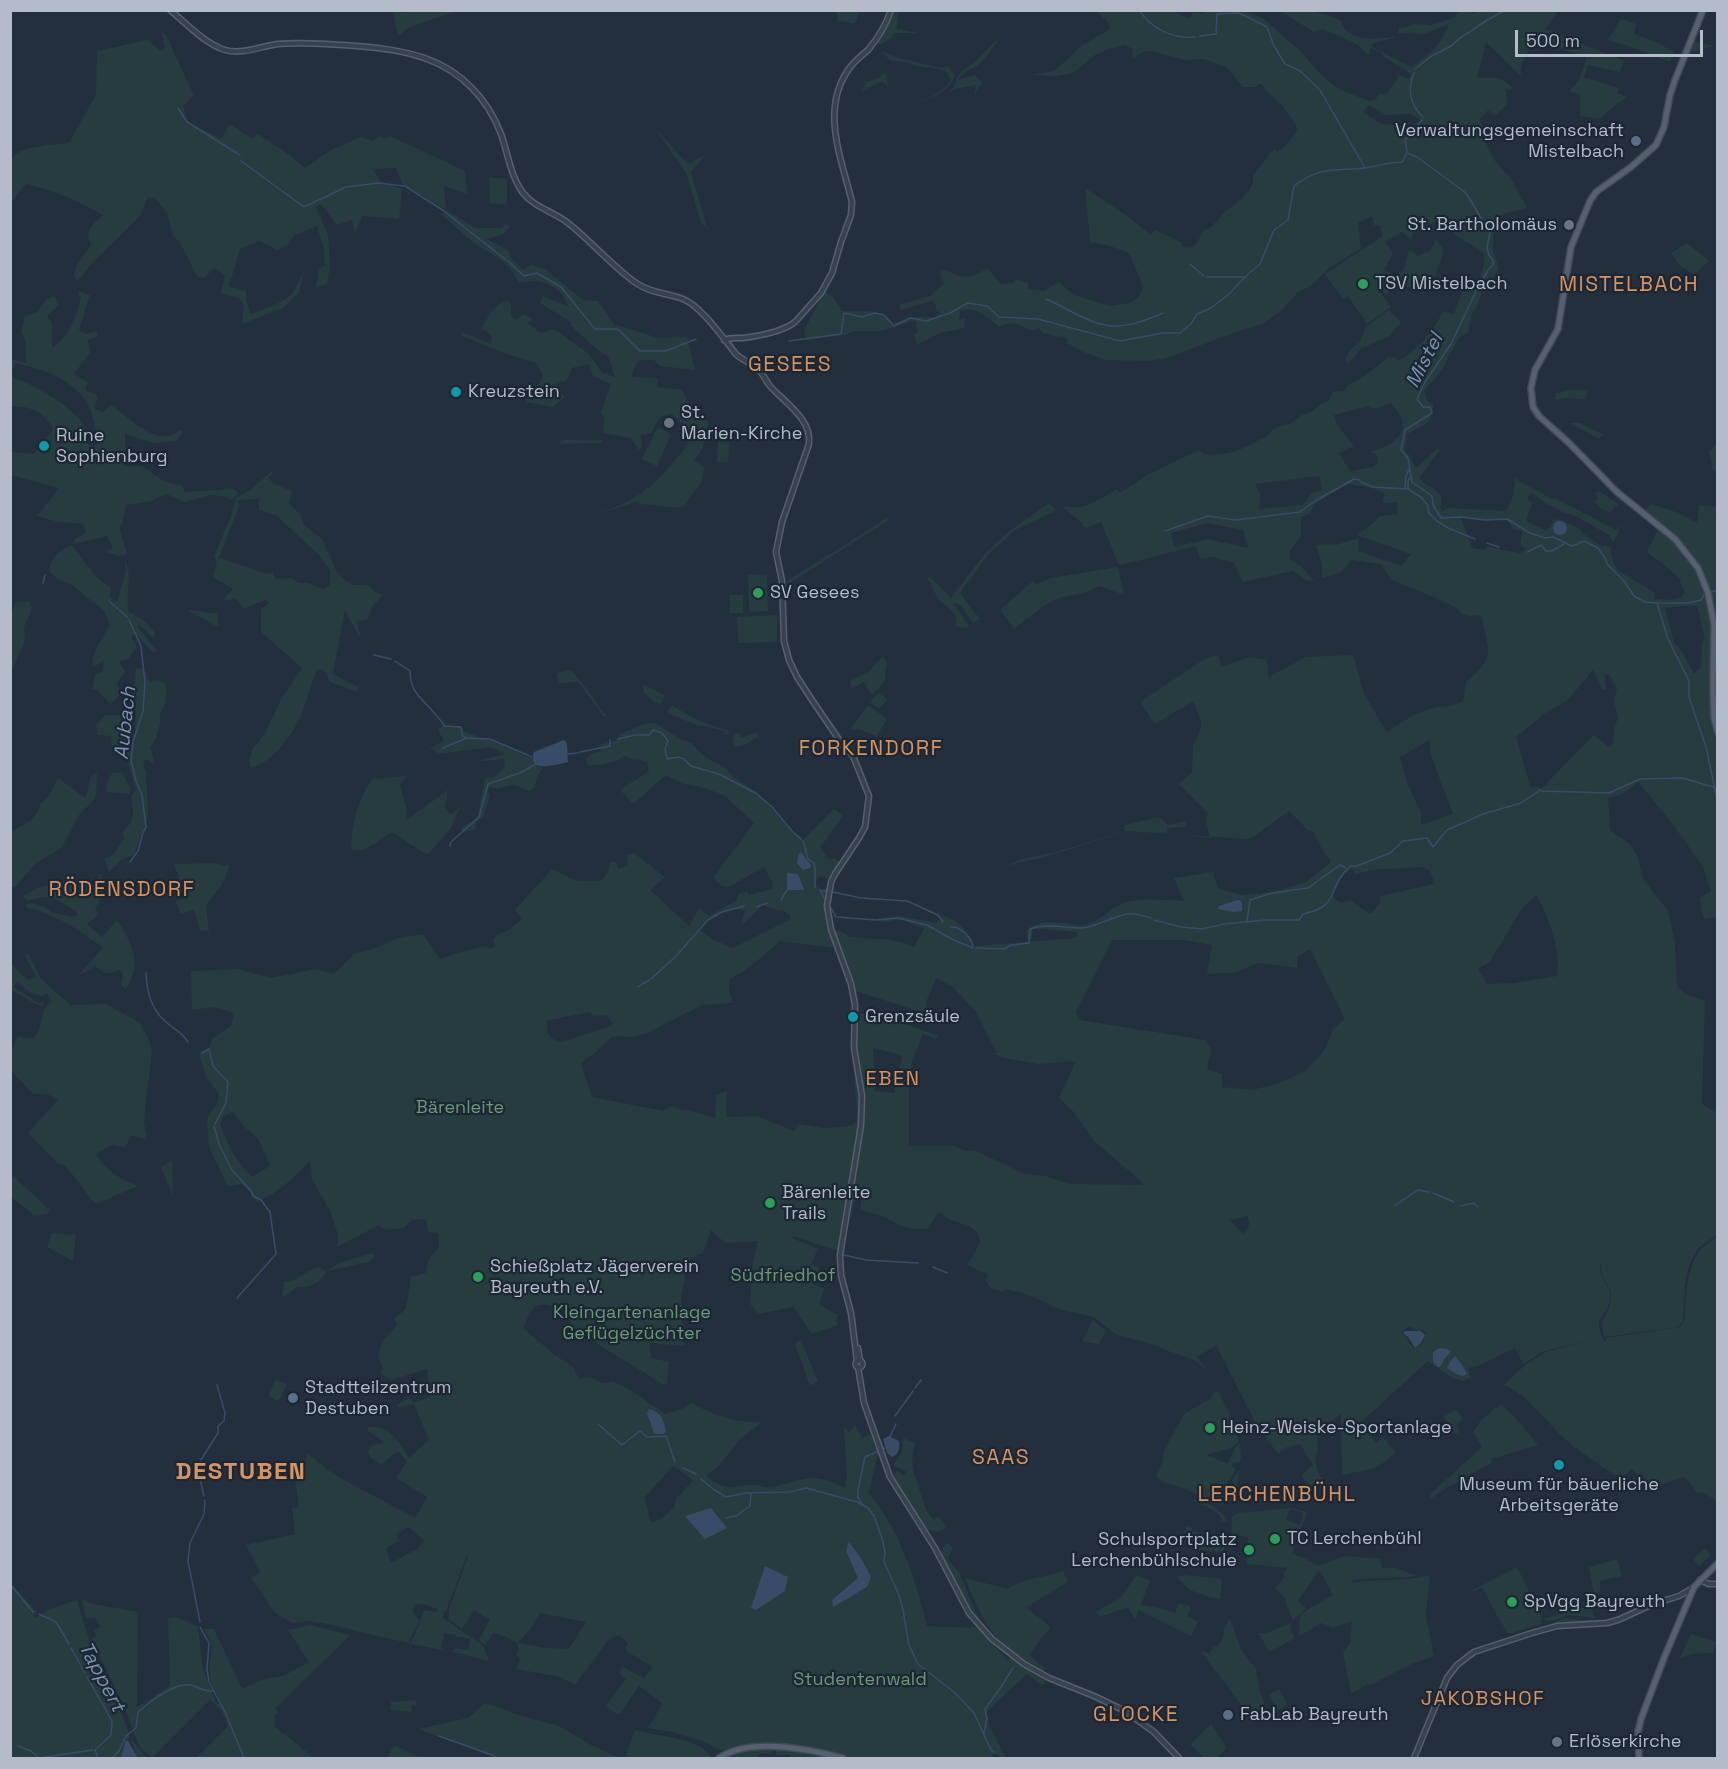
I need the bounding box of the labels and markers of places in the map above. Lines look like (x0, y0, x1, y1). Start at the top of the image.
place label: Verwaltungsgemeinschaft Mistelbach (1395, 120, 1624, 162)
marker: Verwaltungsgemeinschaft Mistelbach (1629, 134, 1643, 148)
place label: St. Bartholomäus (1407, 214, 1557, 236)
marker: St. Bartholomäus (1562, 218, 1576, 232)
place label: TSV Mistelbach (1375, 273, 1508, 295)
marker: TSV Mistelbach (1356, 277, 1370, 291)
place label: Kreuzstein (468, 381, 560, 403)
marker: Kreuzstein (449, 385, 463, 399)
place label: St. Marien-Kirche (681, 402, 802, 444)
marker: St. Marien-Kirche (662, 416, 676, 430)
place label: Ruine Sophienburg (56, 425, 168, 468)
marker: Ruine Sophienburg (37, 439, 51, 453)
place label: SV Gesees (770, 582, 859, 604)
marker: SV Gesees (751, 586, 765, 600)
place label: Grenzsäule (865, 1006, 960, 1028)
marker: Grenzsäule (846, 1010, 860, 1024)
place label: Bärenleite Trails (782, 1182, 870, 1224)
marker: Bärenleite Trails (763, 1196, 777, 1210)
place label: Schießplatz Jägerverein Bayreuth e.V. (490, 1256, 699, 1298)
marker: Schießplatz Jägerverein Bayreuth e.V. (471, 1270, 485, 1284)
place label: Stadtteilzentrum Destuben (305, 1377, 452, 1420)
marker: Stadtteilzentrum Destuben (286, 1391, 300, 1405)
place label: Heinz-Weiske-Sportanlage (1222, 1417, 1452, 1439)
marker: Heinz-Weiske-Sportanlage (1203, 1421, 1217, 1435)
marker: Museum für bäuerliche Arbeitsgeräte (1552, 1458, 1566, 1472)
place label: Museum für bäuerliche Arbeitsgeräte (1459, 1474, 1659, 1516)
place label: TC Lerchenbühl (1287, 1528, 1422, 1550)
place label: Schulsportplatz Lerchenbühlschule (1071, 1529, 1237, 1572)
marker: TC Lerchenbühl (1268, 1532, 1282, 1546)
marker: Schulsportplatz Lerchenbühlschule (1242, 1543, 1256, 1557)
place label: SpVgg Bayreuth (1524, 1591, 1665, 1613)
marker: SpVgg Bayreuth (1505, 1595, 1519, 1609)
place label: FabLab Bayreuth (1240, 1704, 1388, 1726)
marker: FabLab Bayreuth (1221, 1708, 1235, 1722)
place label: Erlöserkirche (1569, 1731, 1681, 1753)
marker: Erlöserkirche (1550, 1735, 1564, 1749)

